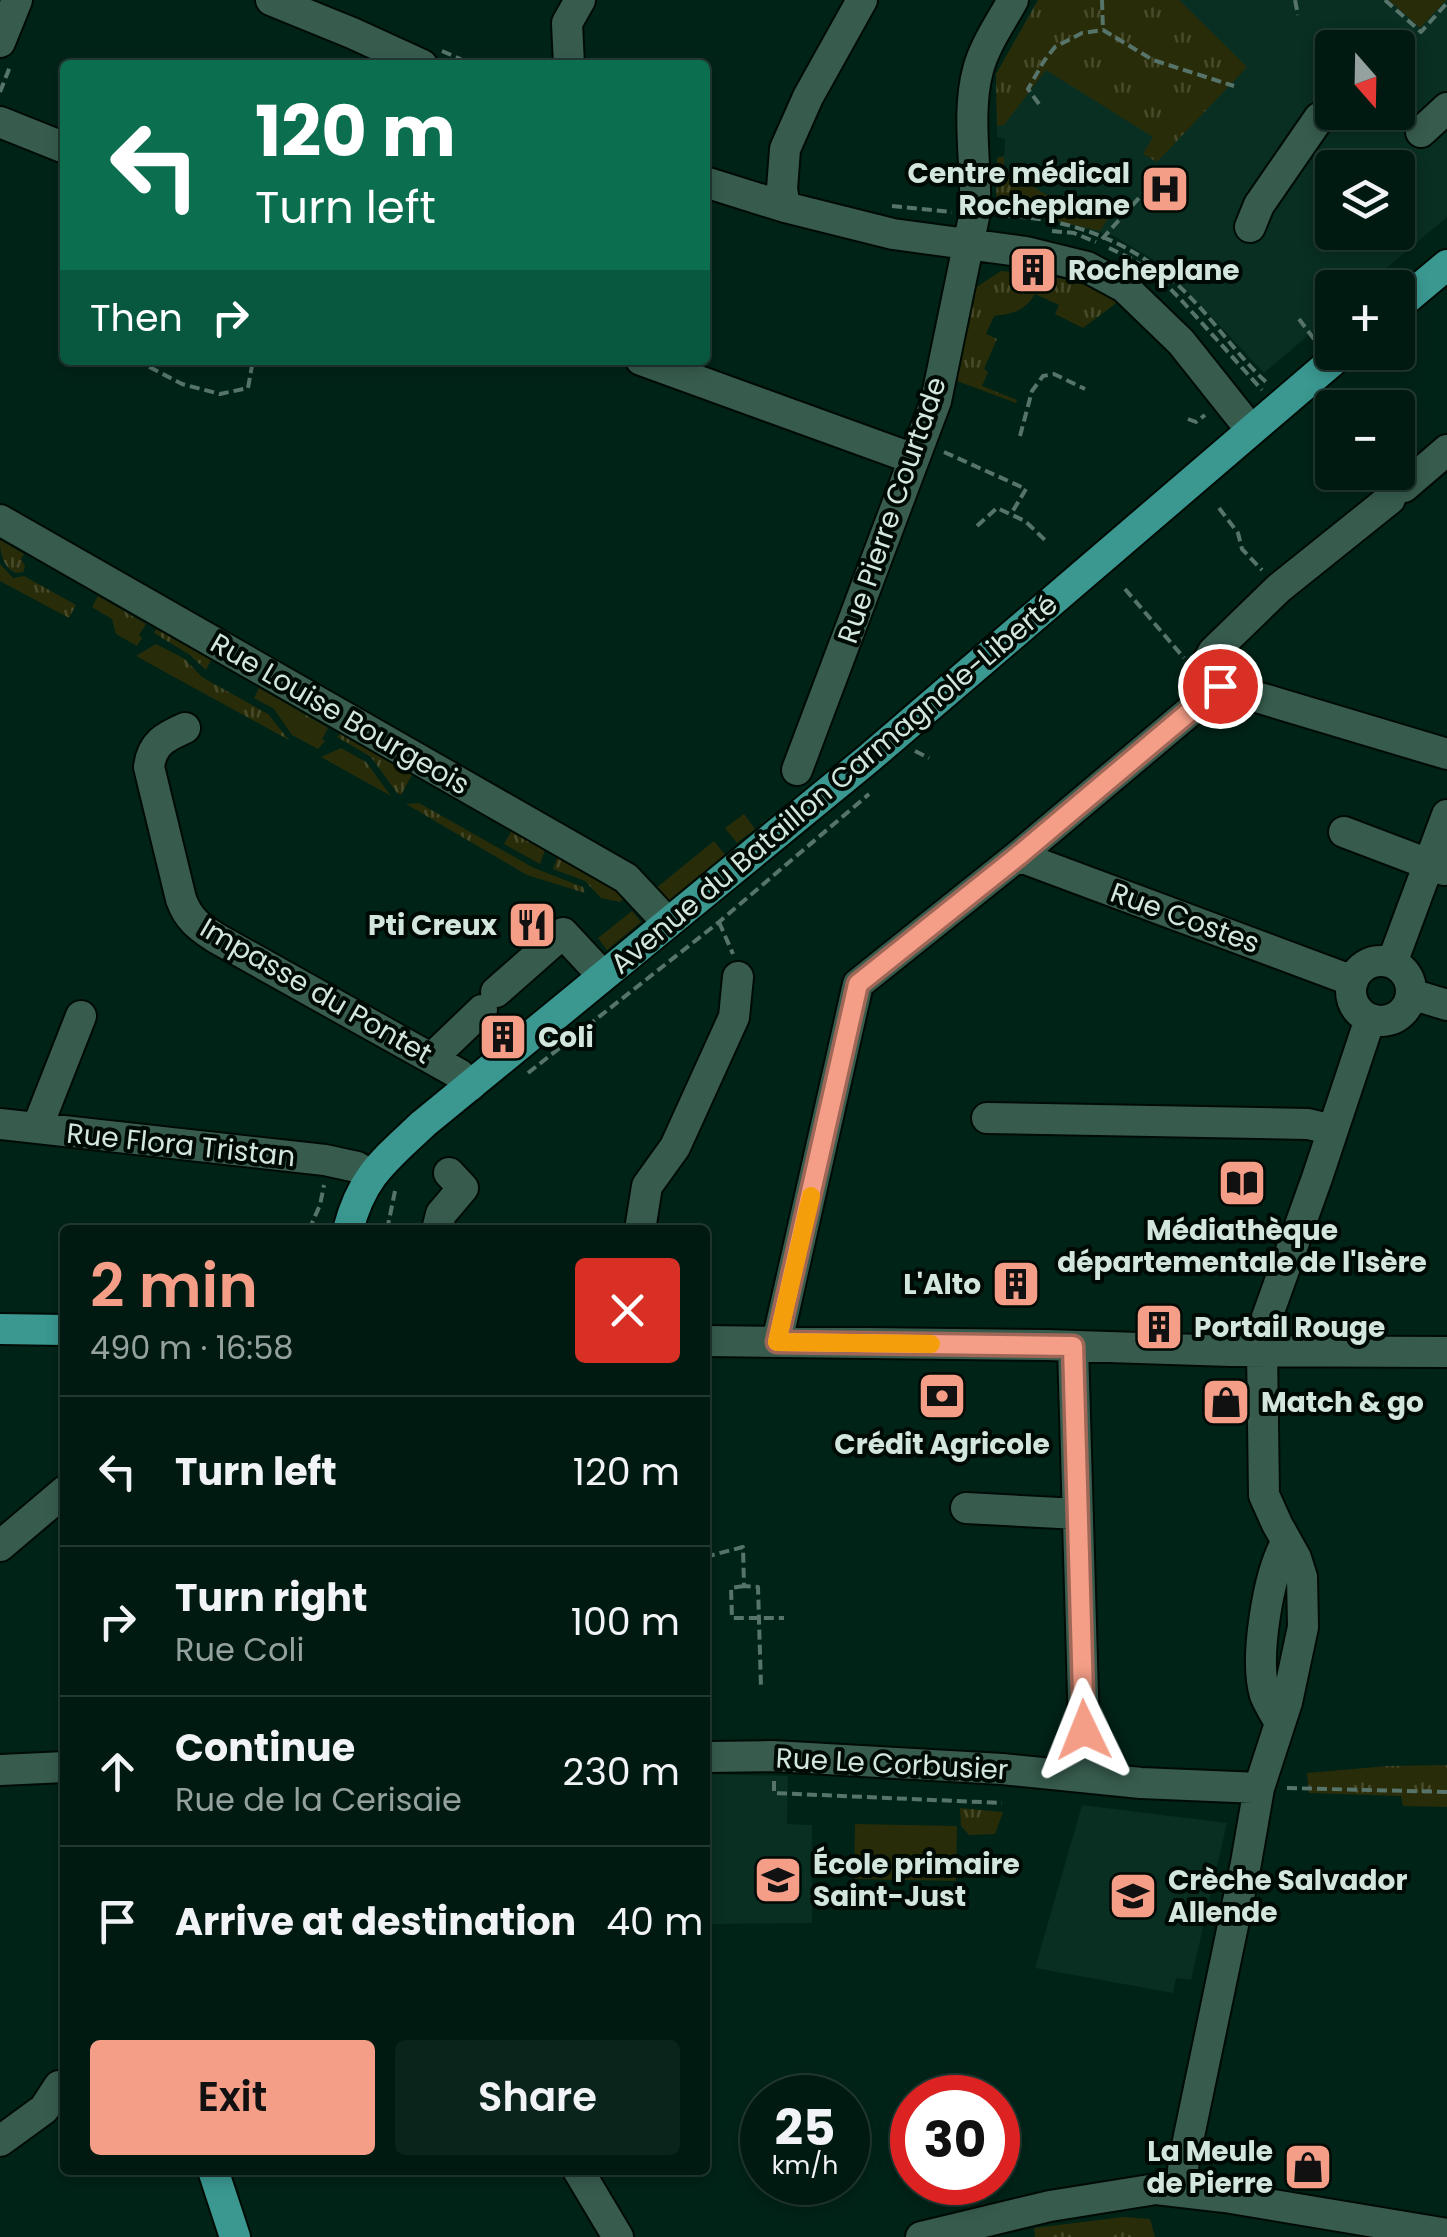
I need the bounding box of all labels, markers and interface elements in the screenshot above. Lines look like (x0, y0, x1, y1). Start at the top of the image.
north arrow (1315, 30, 1415, 130)
map controls (1315, 30, 1415, 490)
text: 120 m (255, 82, 456, 181)
icon: left (90, 100, 220, 230)
button: layers (1315, 150, 1415, 250)
place label: Centre médical Rocheplane (908, 154, 1130, 225)
hospital icon: Centre médical Rocheplane (1139, 163, 1191, 215)
text: Turn left (255, 176, 436, 239)
building icon: Rocheplane (1007, 244, 1059, 296)
place label: Rocheplane (1068, 251, 1240, 290)
button: + (1315, 270, 1415, 370)
icon: right (203, 290, 258, 345)
text: Then (90, 291, 183, 344)
street label: Rue Pierre Courtade (828, 372, 956, 648)
button: − (1315, 390, 1415, 490)
street label: Avenue du Bataillon Carmagnole-Liberté (602, 585, 1066, 983)
street label: Rue Louise Bourgeois (203, 624, 477, 804)
pin (1178, 644, 1263, 729)
icon: arrive (1193, 659, 1248, 714)
street label: Rue Costes (1105, 873, 1265, 963)
restaurant icon: Pti Creux (506, 899, 558, 951)
place label: Pti Creux (368, 906, 498, 945)
street label: Impasse du Pontet (193, 909, 439, 1073)
building icon: Coli (477, 1011, 529, 1063)
place label: Coli (538, 1018, 594, 1057)
street label: Rue Flora Tristan (65, 1114, 297, 1176)
library icon: Médiathèque départementale de l'Isère (1216, 1157, 1268, 1209)
place label: Médiathèque départementale de l'Isère (1057, 1211, 1427, 1282)
text: 2 min (90, 1244, 258, 1328)
button: close (575, 1258, 680, 1363)
building icon: L'Alto (990, 1258, 1042, 1310)
place label: L'Alto (903, 1265, 981, 1304)
building icon: Portail Rouge (1133, 1301, 1185, 1353)
place label: Portail Rouge (1194, 1308, 1385, 1347)
text: 490 m · 16:58 (90, 1325, 293, 1370)
bank icon: Crédit Agricole (916, 1370, 968, 1422)
shop icon: Match & go (1200, 1376, 1252, 1428)
place label: Match & go (1261, 1383, 1424, 1422)
place label: Crédit Agricole (834, 1425, 1050, 1464)
icon: left (90, 1444, 145, 1499)
text: Turn left (175, 1445, 337, 1498)
text: 120 m (573, 1445, 680, 1498)
text: Turn right (175, 1571, 367, 1624)
icon: right (90, 1594, 145, 1649)
text: 100 m (571, 1595, 680, 1648)
text: Rue Coli (175, 1627, 304, 1672)
position arrow (1032, 1678, 1136, 1782)
text: Continue (175, 1721, 355, 1774)
street label: Rue Le Corbusier (775, 1738, 1009, 1790)
icon: ahead (90, 1744, 145, 1799)
text: 230 m (563, 1745, 680, 1798)
text: Rue de la Cerisaie (175, 1777, 462, 1822)
place label: École primaire Saint-Just (813, 1845, 1020, 1916)
school or university icon: École primaire Saint-Just (752, 1854, 804, 1906)
place label: Crèche Salvador Allende (1168, 1861, 1407, 1932)
school or university icon: Crèche Salvador Allende (1107, 1870, 1159, 1922)
icon: arrive (90, 1894, 145, 1949)
text: Arrive at destination (175, 1895, 576, 1948)
text: 40 m (606, 1895, 703, 1948)
button: Exit (90, 2040, 375, 2155)
button: Share (395, 2040, 680, 2155)
speed limit sign: 30 (890, 2075, 1020, 2205)
text: 25 (774, 2092, 836, 2163)
place label: La Meule de Pierre (1147, 2132, 1273, 2203)
shop icon: La Meule de Pierre (1282, 2141, 1334, 2193)
text: km/h (772, 2148, 838, 2183)

